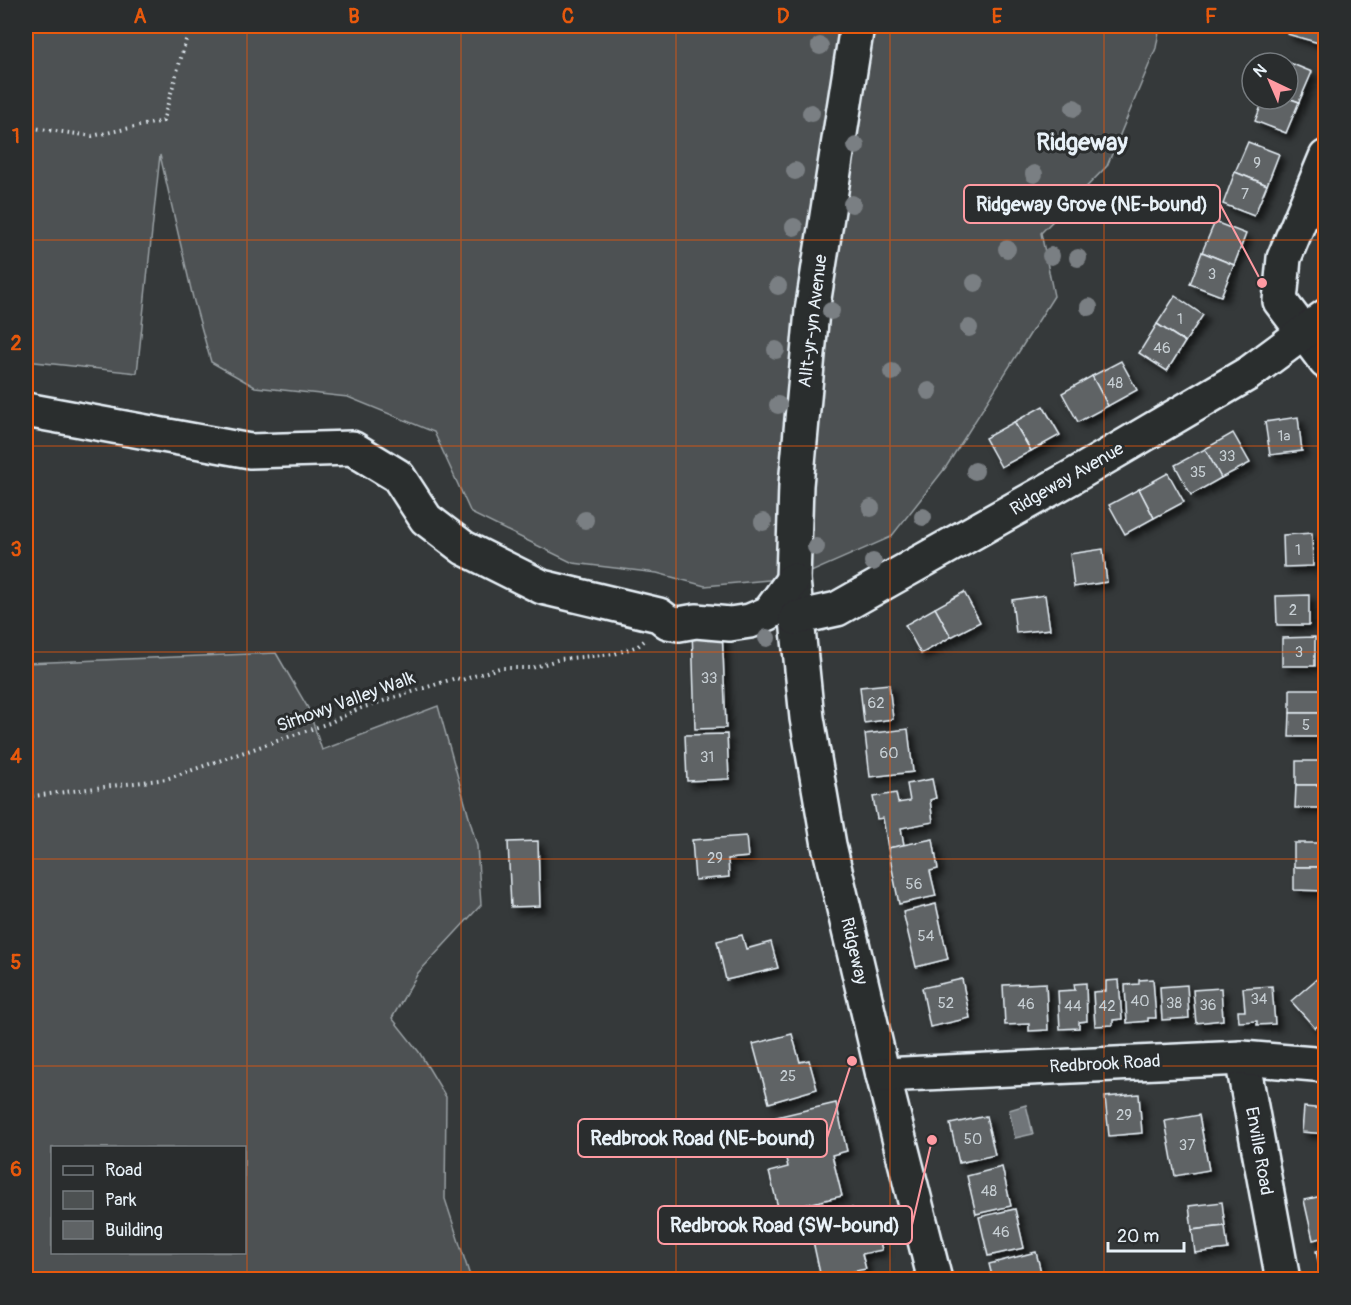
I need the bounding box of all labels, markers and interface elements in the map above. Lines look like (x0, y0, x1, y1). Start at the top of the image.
text: A (134, 4, 147, 29)
text: B (348, 4, 360, 29)
text: C (562, 4, 574, 29)
text: D (777, 4, 790, 29)
text: E (992, 4, 1003, 29)
text: F (1205, 4, 1217, 29)
north arrow (1240, 51, 1300, 111)
text: N (1249, 60, 1271, 82)
text: 1 (12, 124, 20, 149)
district label: Ridgeway (1036, 128, 1128, 157)
house number: 9 (1253, 154, 1261, 173)
callout: Ridgeway Grove (NE-bound) (964, 185, 1220, 223)
house number: 7 (1241, 185, 1249, 204)
text: Ridgeway Grove (NE-bound) (976, 192, 1208, 217)
street label: Allt-yr-yn Avenue (793, 253, 833, 389)
house number: 3 (1208, 265, 1216, 284)
house number: 1 (1177, 310, 1183, 329)
text: 2 (10, 331, 22, 356)
house number: 46 (1153, 339, 1171, 358)
house number: 48 (1107, 374, 1124, 393)
house number: 1a (1278, 427, 1290, 446)
street label: Ridgeway Avenue (1006, 437, 1128, 521)
house number: 33 (1219, 447, 1235, 466)
house number: 35 (1190, 463, 1206, 482)
text: 3 (10, 537, 22, 562)
house number: 1 (1295, 541, 1301, 560)
house number: 2 (1289, 601, 1297, 620)
house number: 3 (1295, 643, 1303, 662)
street label: Sirhowy Valley Walk (274, 666, 419, 738)
house number: 33 (701, 669, 717, 688)
house number: 62 (867, 694, 885, 713)
house number: 5 (1302, 716, 1310, 735)
text: 4 (10, 744, 22, 769)
house number: 60 (880, 744, 898, 763)
house number: 31 (700, 748, 714, 767)
house number: 29 (707, 849, 723, 868)
house number: 56 (906, 875, 922, 894)
street label: Ridgeway (835, 915, 873, 987)
house number: 54 (918, 927, 935, 946)
text: 5 (11, 950, 22, 975)
house number: 34 (1250, 990, 1268, 1009)
house number: 40 (1131, 992, 1149, 1011)
house number: 52 (938, 994, 954, 1013)
house number: 38 (1166, 994, 1182, 1013)
house number: 46 (1017, 995, 1035, 1014)
house number: 36 (1199, 996, 1217, 1015)
house number: 44 (1064, 997, 1082, 1016)
house number: 42 (1098, 997, 1116, 1016)
street label: Redbrook Road (1049, 1050, 1161, 1078)
house number: 25 (780, 1067, 796, 1086)
street label: Enville Road (1240, 1105, 1278, 1197)
house number: 29 (1116, 1106, 1132, 1125)
callout: Redbrook Road (NE-bound) (578, 1119, 827, 1157)
text: Redbrook Road (NE-bound) (590, 1126, 816, 1151)
house number: 50 (964, 1130, 982, 1149)
house number: 37 (1179, 1136, 1195, 1155)
legend (51, 1146, 246, 1254)
text: 6 (10, 1157, 22, 1182)
text: Road (105, 1159, 142, 1182)
house number: 48 (981, 1182, 998, 1201)
text: Park (105, 1189, 137, 1212)
callout: Redbrook Road (SW-bound) (658, 1206, 912, 1244)
text: Redbrook Road (SW-bound) (670, 1213, 900, 1238)
scale bar (1108, 1215, 1184, 1253)
text: Building (105, 1219, 163, 1242)
house number: 46 (992, 1223, 1010, 1242)
text: 20 m (1117, 1225, 1159, 1248)

